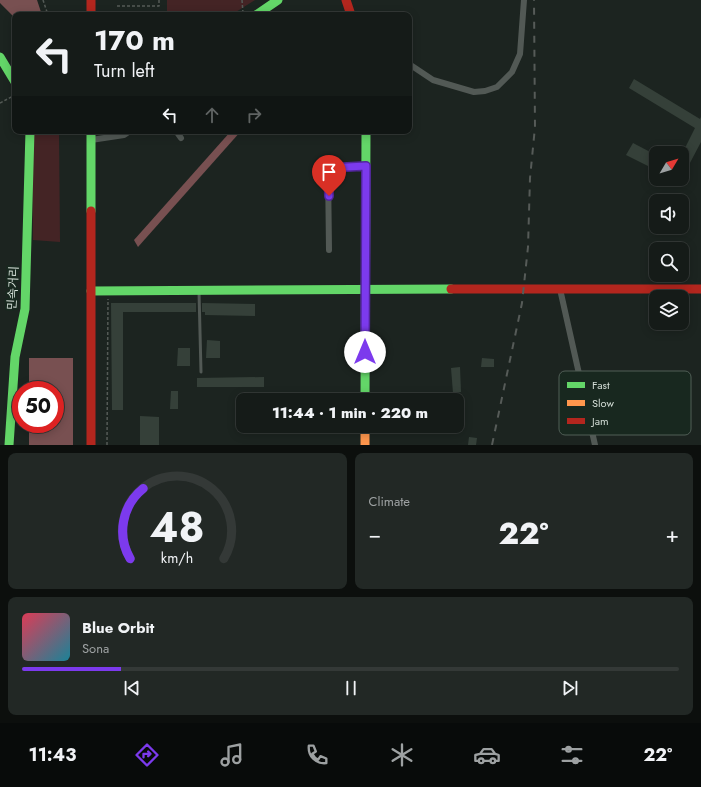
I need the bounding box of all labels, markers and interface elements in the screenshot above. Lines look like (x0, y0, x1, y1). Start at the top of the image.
text: 170 m (94, 20, 175, 61)
icon: left (28, 28, 80, 80)
text: Turn left (94, 58, 154, 84)
icon: left (159, 104, 181, 126)
icon: ahead (201, 104, 223, 126)
icon: right (243, 104, 265, 126)
north arrow (649, 146, 689, 186)
map controls (649, 146, 689, 330)
pin (312, 155, 346, 196)
icon: arrive (318, 161, 340, 183)
button: sound (649, 194, 689, 234)
button: search (649, 242, 689, 282)
street label: 민속거리 (3, 265, 23, 311)
button: layers (649, 290, 689, 330)
position arrow (344, 331, 386, 373)
legend (559, 371, 691, 435)
text: Fast (592, 377, 610, 393)
speed limit sign: 50 (12, 381, 64, 433)
text: Slow (592, 395, 614, 411)
text: 11:44 · 1 min · 220 m (272, 402, 428, 424)
text: Jam (590, 413, 609, 429)
text: Climate (369, 492, 410, 511)
text: 48 (150, 497, 205, 558)
text: 22° (498, 512, 548, 555)
text: − (369, 518, 381, 550)
text: + (665, 518, 679, 550)
text: km/h (161, 548, 193, 568)
text: Blue Orbit (82, 617, 154, 639)
text: Sona (82, 639, 109, 658)
icon: previous (121, 677, 143, 699)
icon: pause (340, 677, 362, 699)
icon: next (559, 677, 581, 699)
icon: directions (133, 741, 161, 769)
icon: music (218, 741, 246, 769)
icon: phone (303, 741, 331, 769)
icon: climate (388, 741, 416, 769)
icon: car (473, 741, 501, 769)
icon: filters (558, 741, 586, 769)
text: 11:43 (29, 742, 76, 768)
text: 22° (643, 742, 672, 768)

